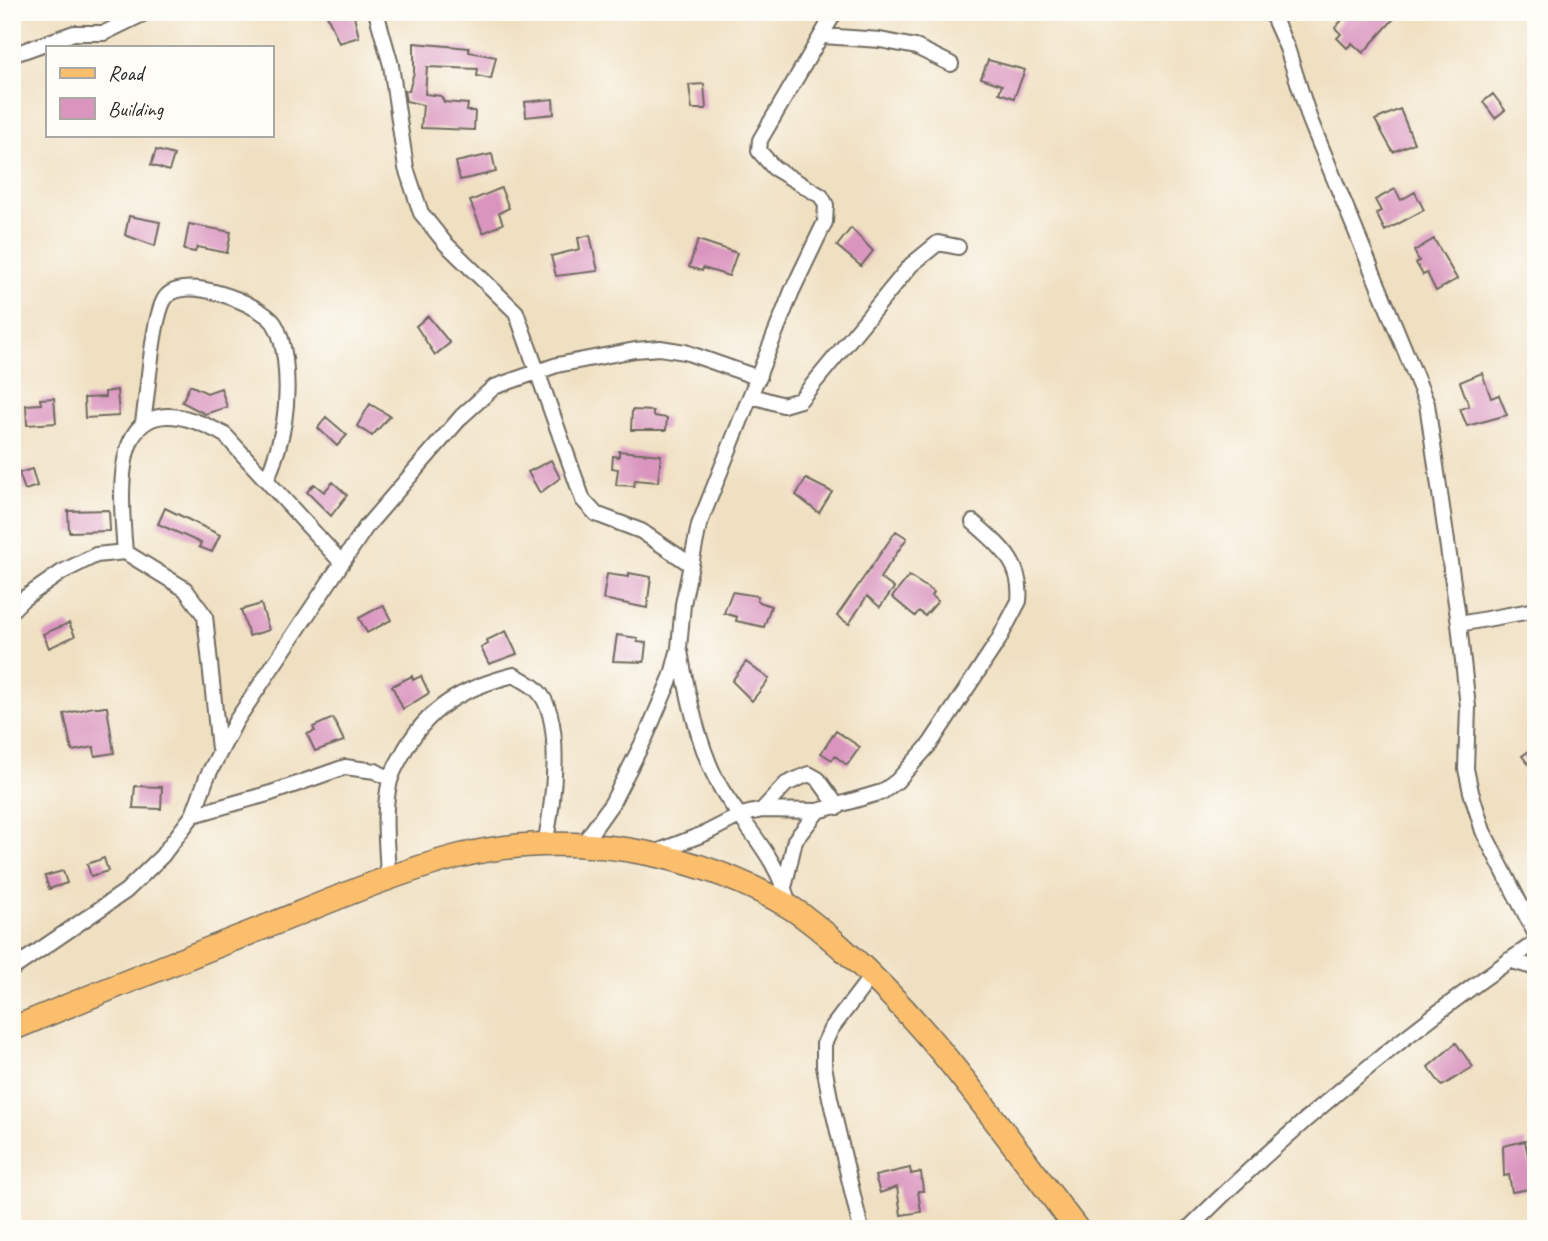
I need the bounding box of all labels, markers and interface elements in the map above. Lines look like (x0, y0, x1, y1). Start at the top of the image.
legend (46, 46, 273, 136)
text: Road (108, 60, 147, 86)
text: Building (108, 96, 165, 122)

